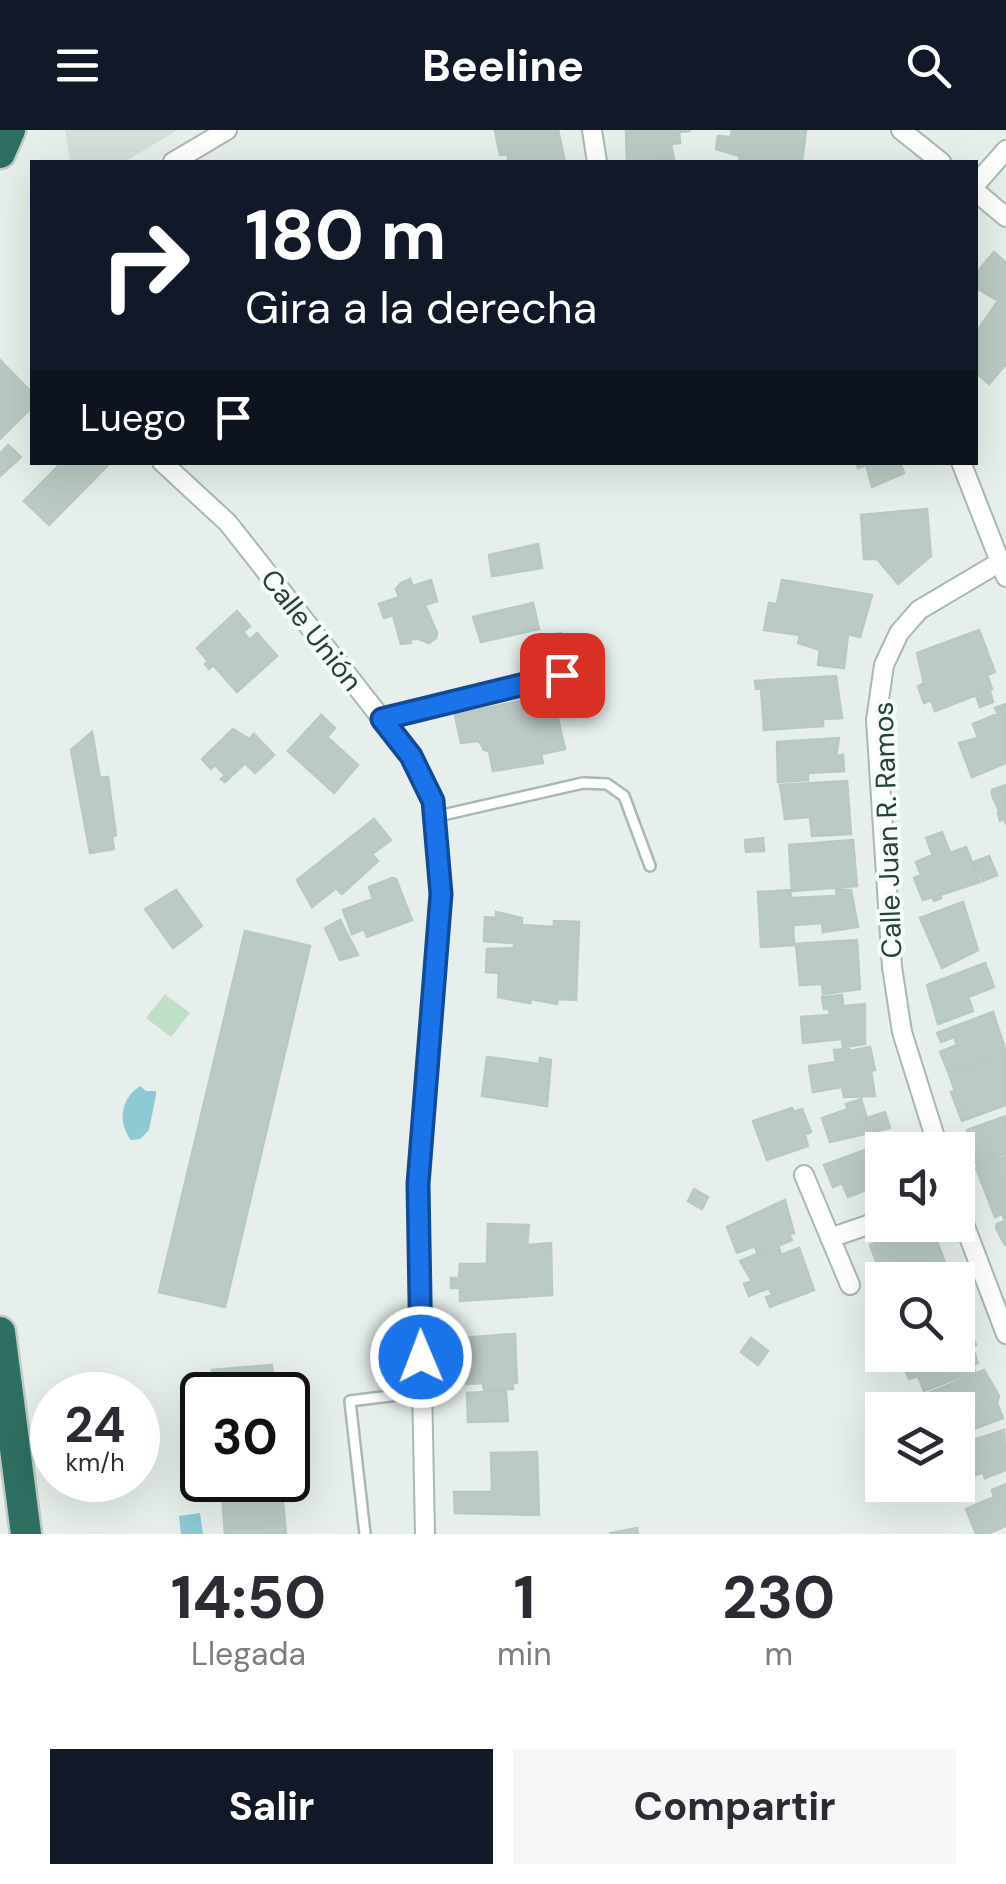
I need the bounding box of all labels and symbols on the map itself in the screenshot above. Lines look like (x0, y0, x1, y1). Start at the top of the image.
street label: Calle Unión (252, 562, 371, 699)
pin (520, 633, 605, 718)
street label: Calle Juan R. Ramos (865, 701, 910, 959)
position arrow (369, 1305, 473, 1409)
speed limit sign: 30 (180, 1372, 310, 1502)

